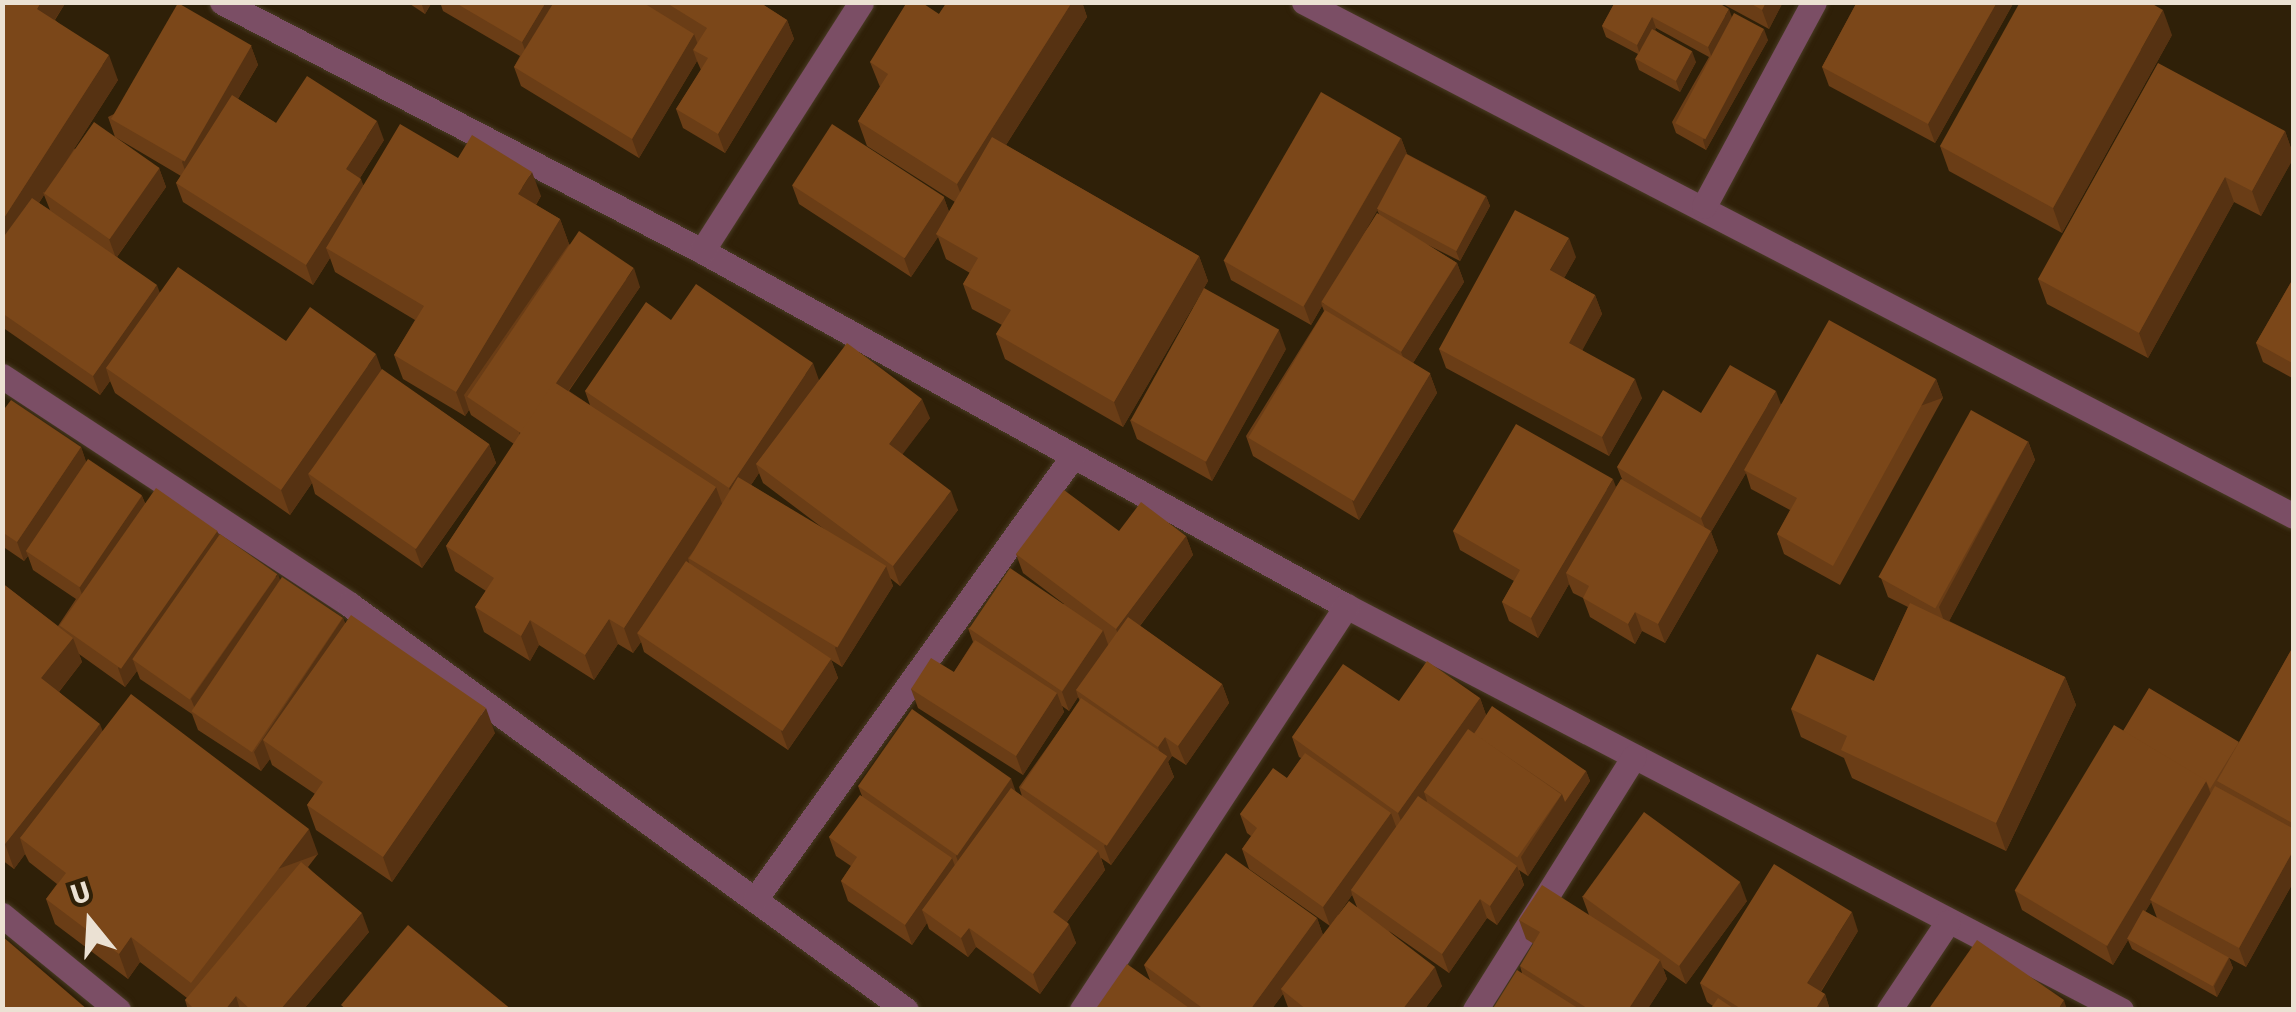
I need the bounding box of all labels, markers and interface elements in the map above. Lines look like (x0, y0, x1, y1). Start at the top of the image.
north arrow (40, 872, 140, 972)
text: U (67, 874, 94, 912)

